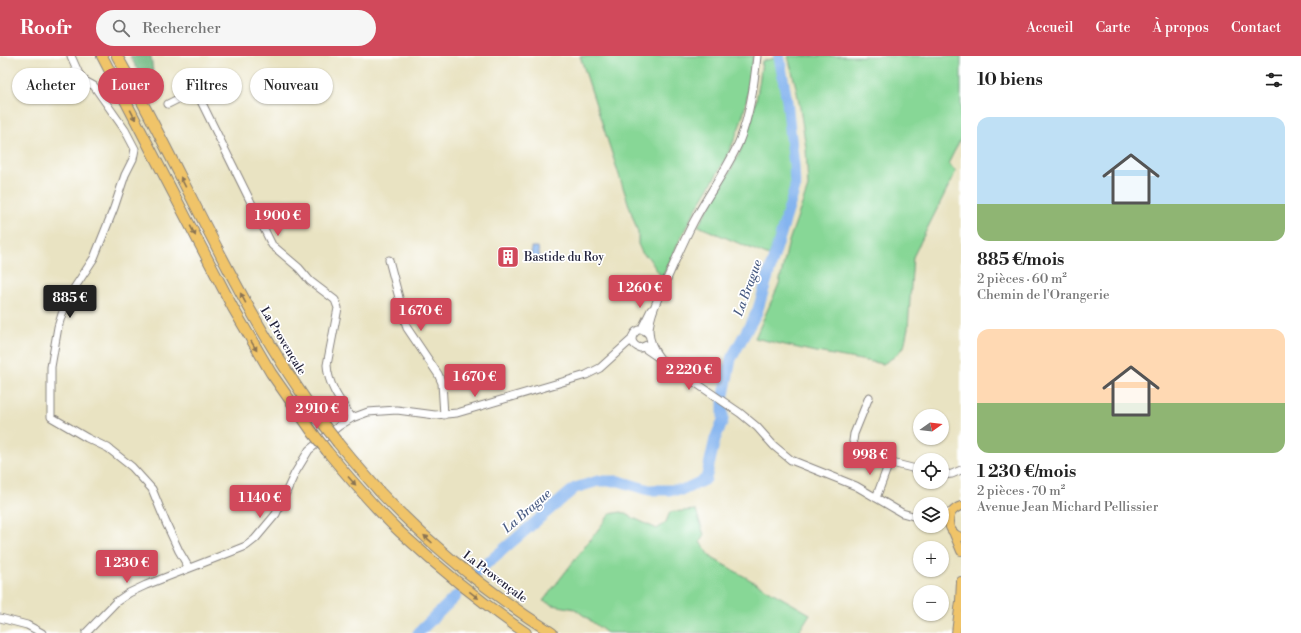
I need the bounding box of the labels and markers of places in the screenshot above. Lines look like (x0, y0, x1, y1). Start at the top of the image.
pin: 1 900 € (241, 203, 315, 237)
building icon: Bastide du Roy (495, 244, 521, 270)
place label: Bastide du Roy (523, 250, 604, 265)
pin: 1 260 € (603, 275, 677, 309)
pin: 885 € (42, 285, 98, 319)
pin: 1 670 € (384, 298, 458, 332)
pin: 2 220 € (652, 357, 726, 391)
pin: 1 670 € (438, 364, 512, 398)
pin: 2 910 € (280, 396, 354, 430)
pin: 998 € (842, 442, 898, 476)
pin: 1 140 € (223, 485, 297, 519)
pin: 1 230 € (90, 550, 164, 584)

